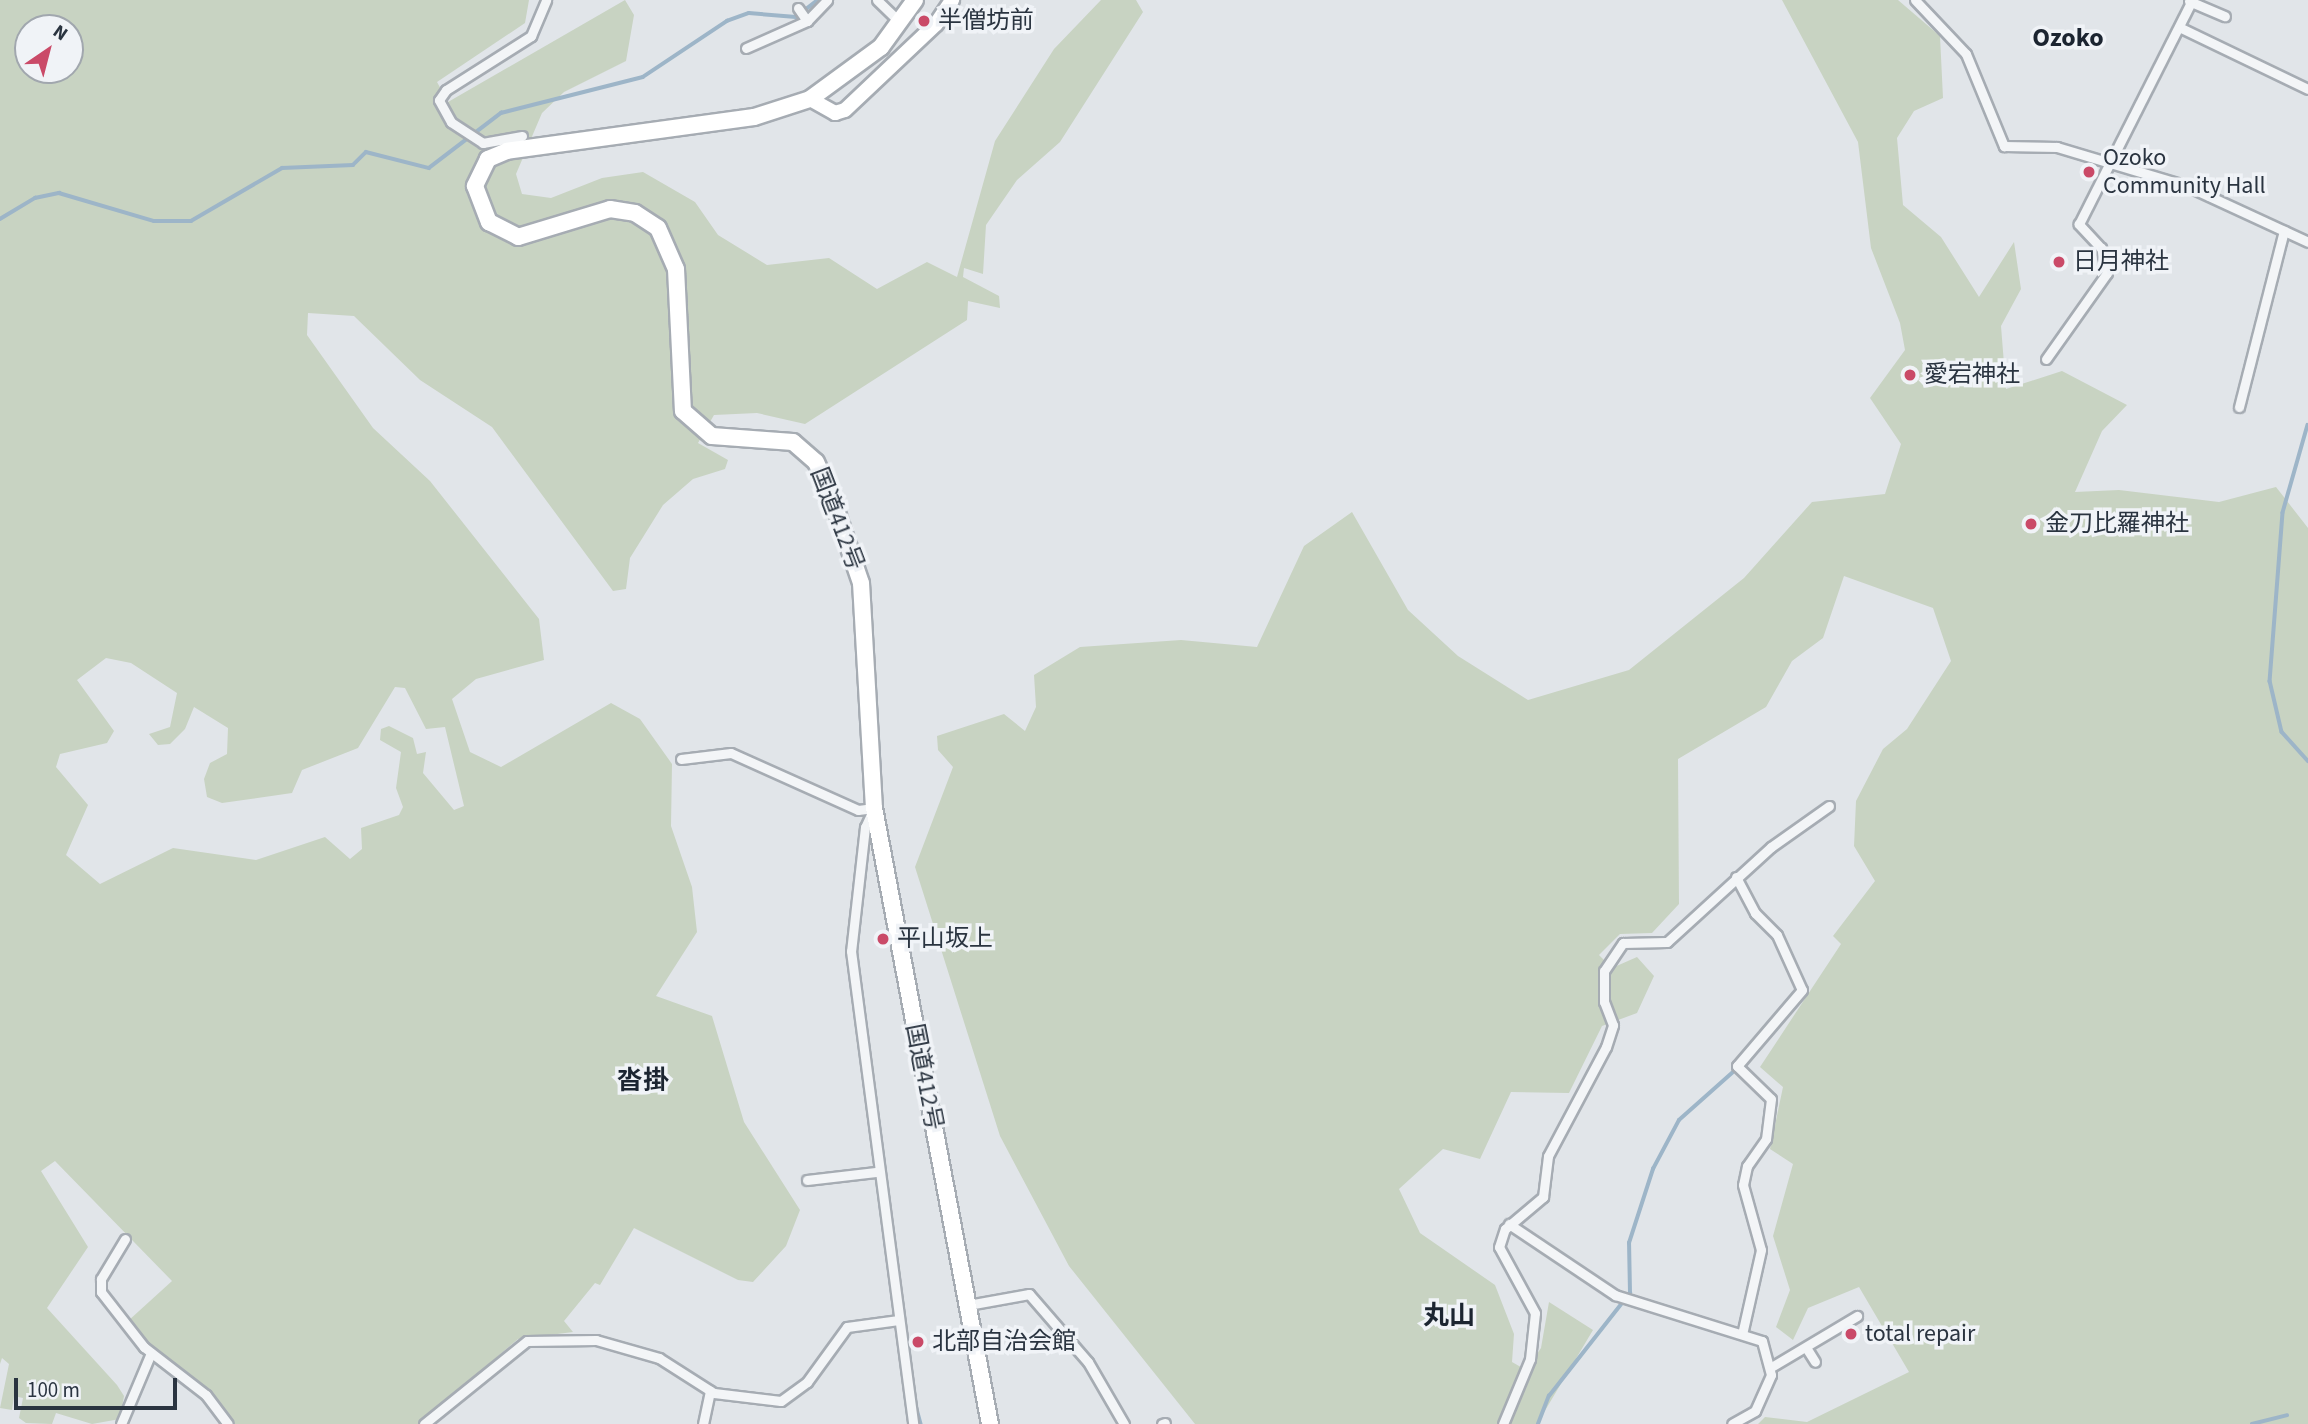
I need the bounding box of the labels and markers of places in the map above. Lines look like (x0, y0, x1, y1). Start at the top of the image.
place label: 半僧坊前 (938, 7, 1034, 35)
marker: 半僧坊前 (916, 13, 932, 29)
place label: Ozoko Community Hall (2103, 144, 2266, 200)
marker: Ozoko Community Hall (2081, 164, 2097, 180)
place label: 日月神社 (2073, 248, 2169, 276)
marker: 日月神社 (2051, 254, 2067, 270)
place label: 愛宕神社 (1924, 361, 2020, 389)
marker: 愛宕神社 (1902, 367, 1918, 383)
place label: 金刀比羅神社 (2045, 510, 2189, 538)
marker: 金刀比羅神社 (2023, 516, 2039, 532)
place label: 平山坂上 (897, 925, 993, 953)
marker: 平山坂上 (875, 931, 891, 947)
place label: total repair (1865, 1320, 1975, 1348)
marker: total repair (1843, 1326, 1859, 1342)
place label: 北部自治会館 (932, 1328, 1076, 1356)
marker: 北部自治会館 (910, 1334, 926, 1350)

